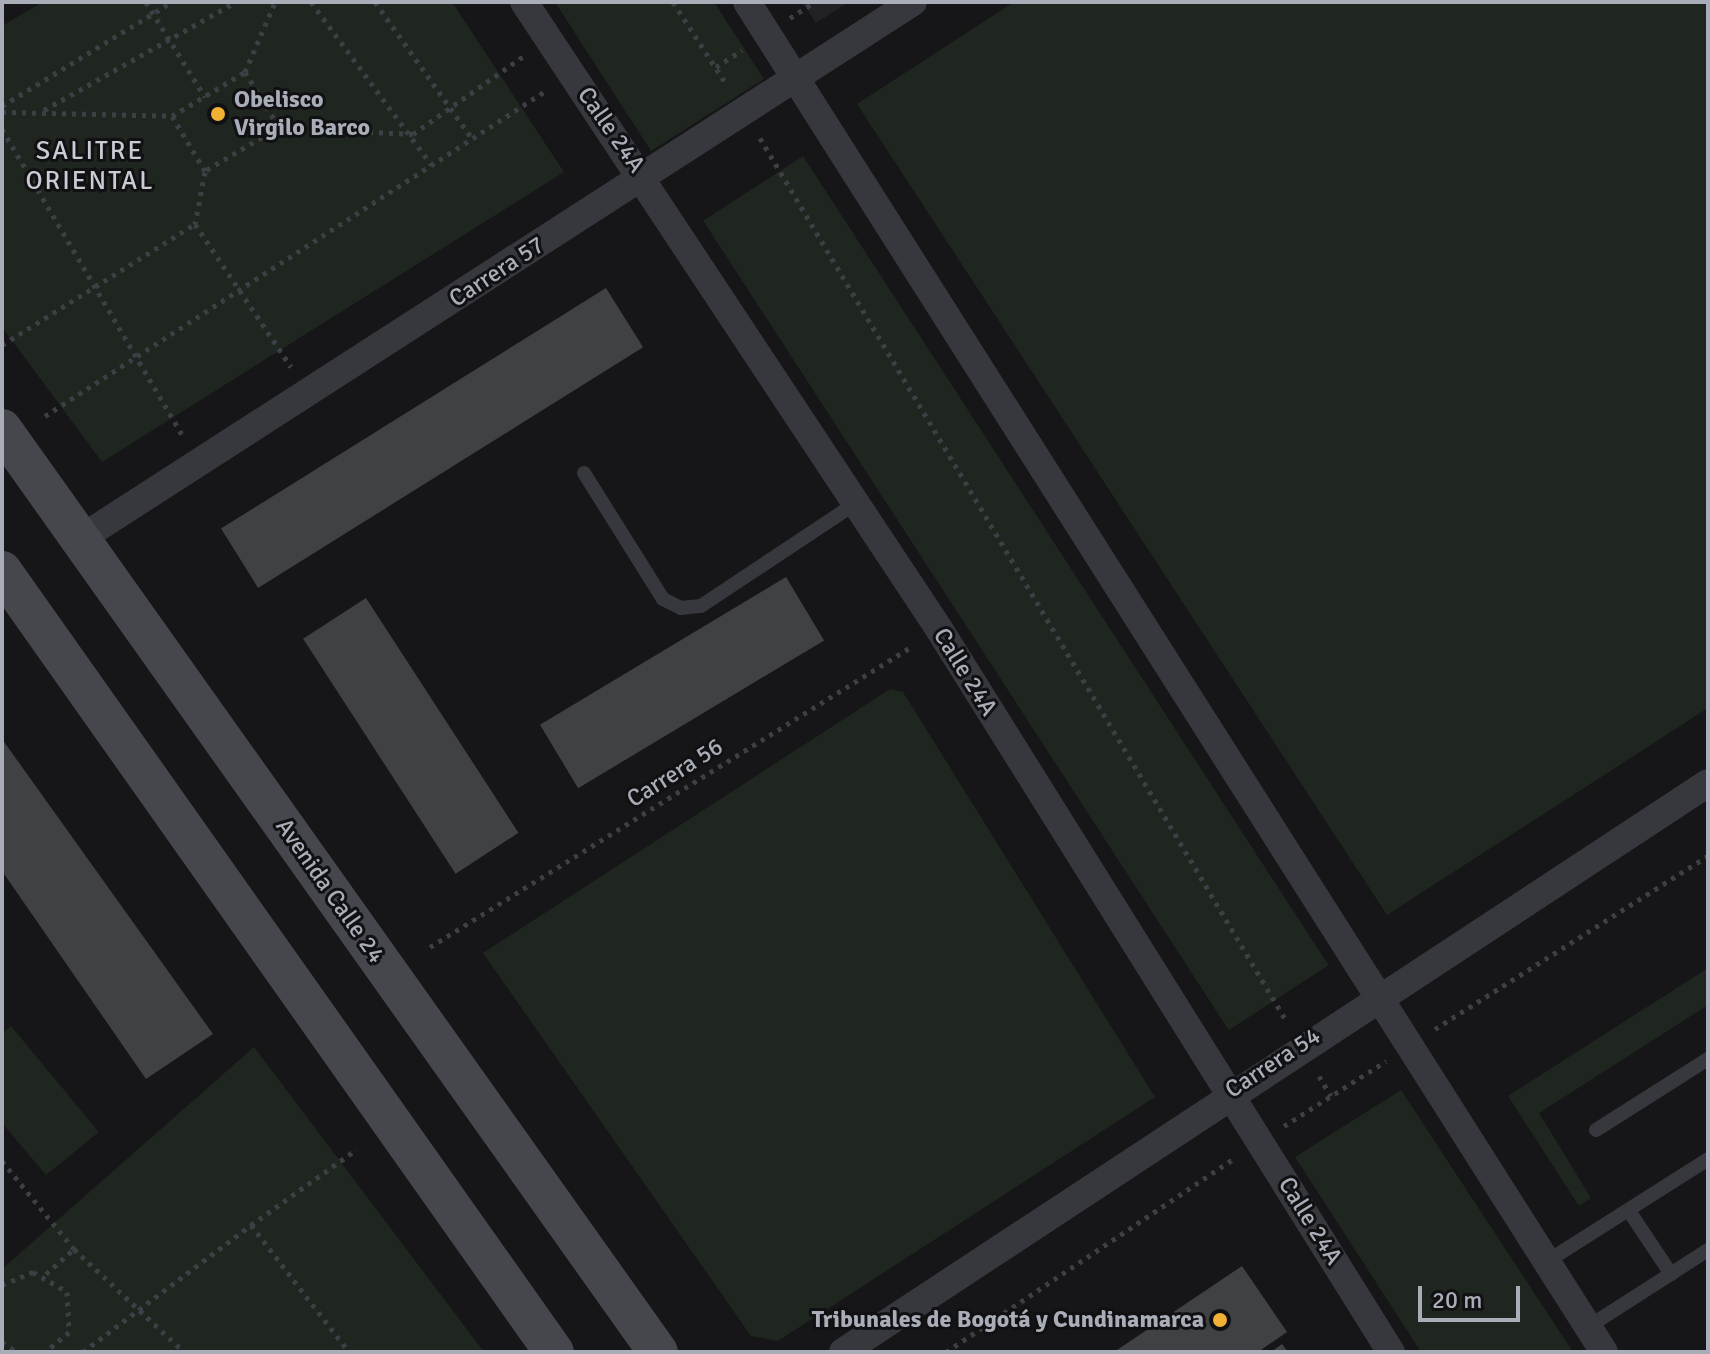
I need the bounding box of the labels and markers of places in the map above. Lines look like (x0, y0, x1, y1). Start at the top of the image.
place label: Obelisco Virgilo Barco (234, 86, 370, 142)
marker: Obelisco Virgilo Barco (209, 105, 227, 123)
place label: Tribunales de Bogotá y Cundinamarca (812, 1306, 1204, 1334)
marker: Tribunales de Bogotá y Cundinamarca (1211, 1311, 1229, 1329)

